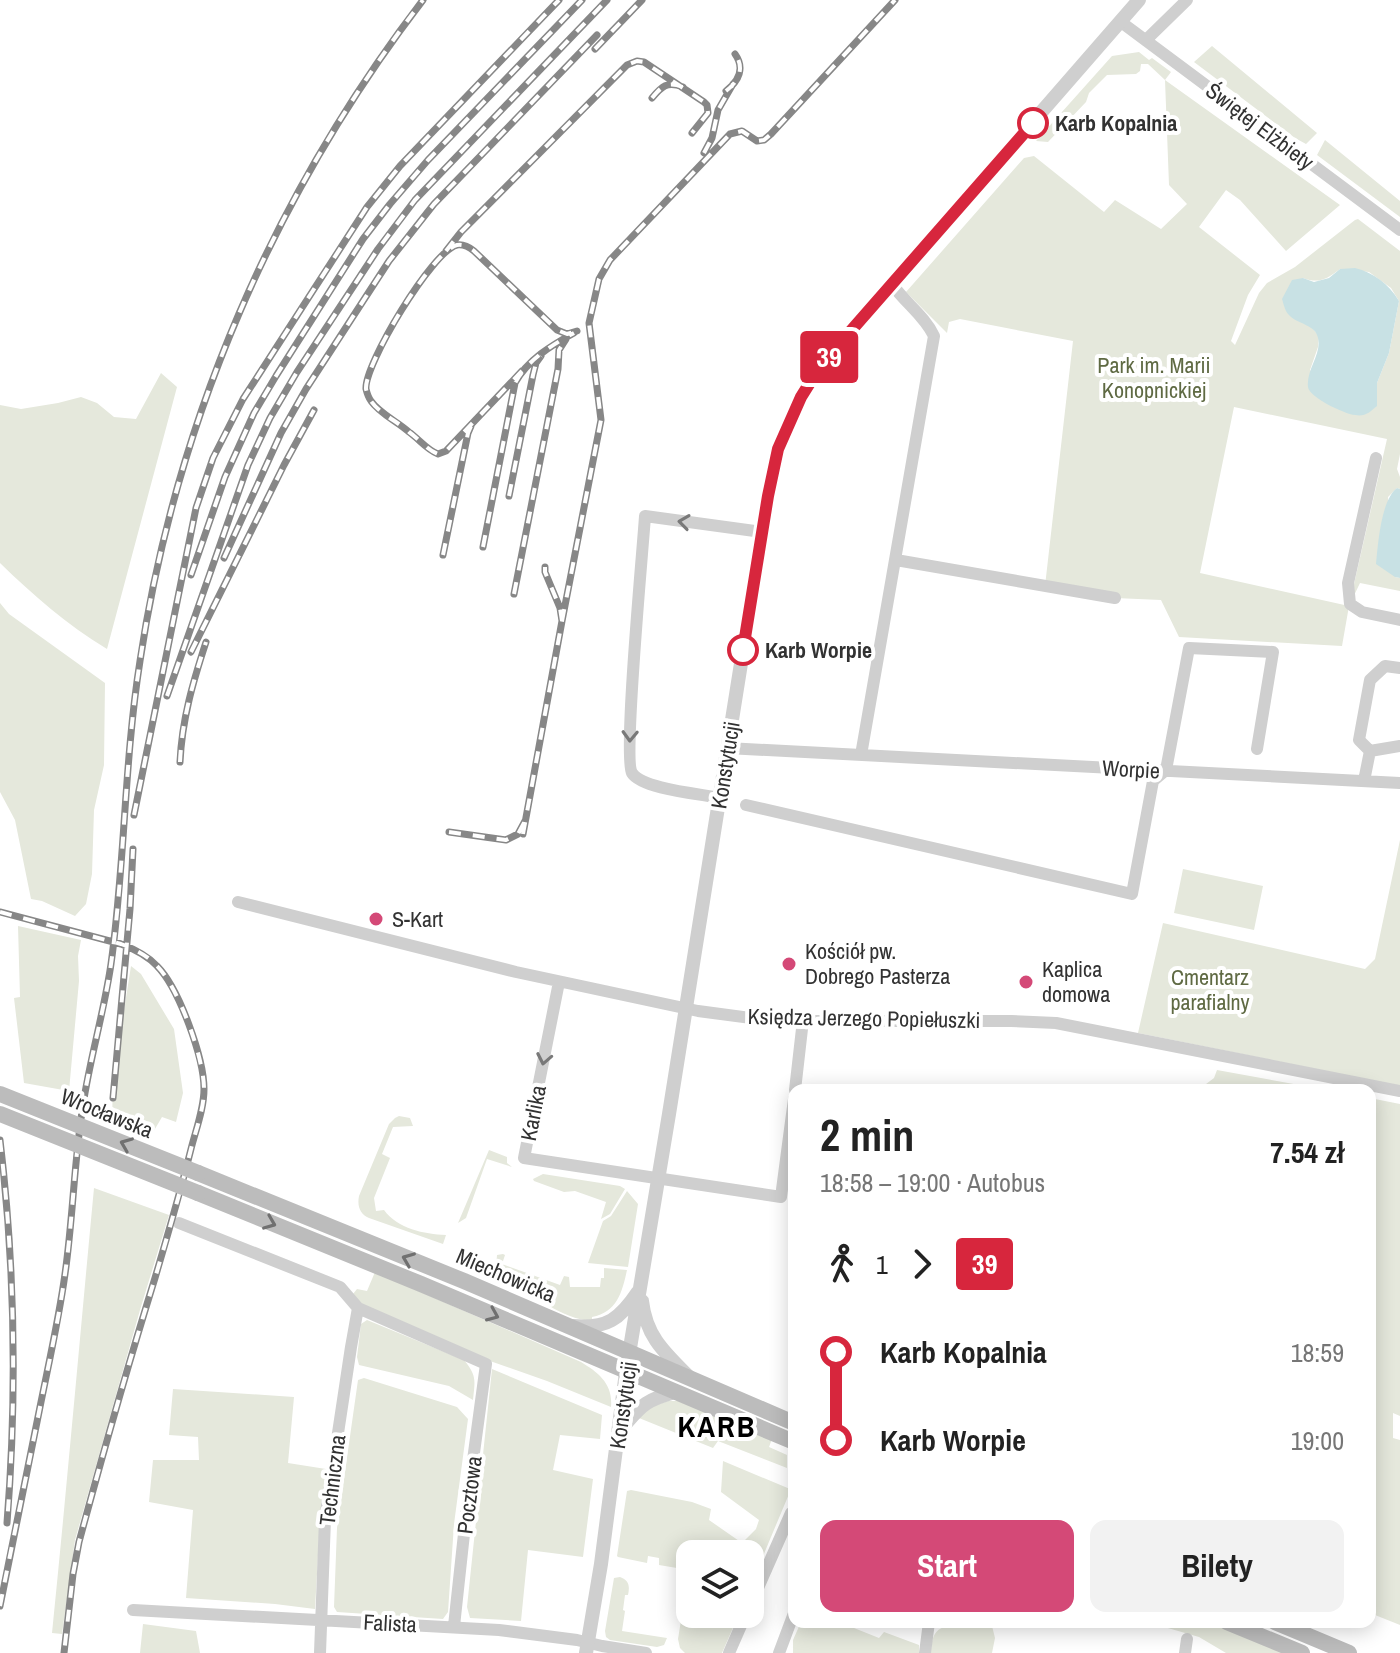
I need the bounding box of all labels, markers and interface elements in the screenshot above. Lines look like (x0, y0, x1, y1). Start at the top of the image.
street label: Świętej Elżbiety (1200, 75, 1320, 177)
marker: Karb Kopalnia (1018, 108, 1048, 138)
place label: Karb Kopalnia (1055, 108, 1177, 138)
line badge: 39 (793, 331, 865, 383)
text: 39 (816, 338, 842, 376)
park label: Park im. Marii Konopnickiej (1097, 350, 1211, 405)
one-way arrow (678, 514, 691, 531)
marker: Karb Worpie (728, 635, 758, 665)
place label: Karb Worpie (765, 635, 872, 665)
street label: Konstytucji (703, 719, 747, 811)
one-way arrow (622, 730, 639, 743)
street label: Worpie (1101, 753, 1161, 785)
place label: S-Kart (392, 904, 443, 934)
marker: S-Kart (367, 910, 385, 928)
place label: Kościół pw. Dobrego Pasterza (805, 936, 950, 991)
place label: Kaplica domowa (1042, 954, 1110, 1009)
marker: Kościół pw. Dobrego Pasterza (780, 955, 798, 973)
park label: Cmentarz parafialny (1170, 962, 1250, 1017)
marker: Kaplica domowa (1017, 973, 1035, 991)
street label: Księdza Jerzego Popiełuszki (747, 1001, 981, 1035)
one-way arrow (537, 1052, 554, 1065)
street label: Wrocławska (56, 1081, 158, 1145)
street label: Karlika (513, 1083, 553, 1143)
text: 2 min (820, 1105, 914, 1165)
text: 7.54 zł (1270, 1132, 1344, 1172)
one-way arrow (120, 1137, 134, 1154)
text: 18:58 – 19:00 · Autobus (820, 1165, 1045, 1200)
one-way arrow (262, 1213, 276, 1229)
street label: Miechowicka (452, 1241, 560, 1309)
icon: walk (820, 1242, 864, 1286)
icon: forward (900, 1242, 944, 1286)
text: 39 (972, 1245, 997, 1283)
text: 1 (876, 1247, 888, 1282)
one-way arrow (402, 1252, 416, 1268)
one-way arrow (485, 1305, 499, 1321)
text: Karb Kopalnia (880, 1332, 1047, 1372)
text: 18:59 (1291, 1335, 1344, 1370)
street label: Konstytucji (602, 1359, 644, 1451)
district label: KARB (677, 1406, 757, 1446)
text: Karb Worpie (880, 1420, 1026, 1460)
text: 19:00 (1291, 1423, 1344, 1458)
street label: Techniczna (312, 1433, 352, 1527)
street label: Pocztowa (449, 1454, 489, 1536)
button: Start (820, 1520, 1074, 1612)
button: Bilety (1090, 1520, 1344, 1612)
map controls (676, 1540, 764, 1628)
button: layers (676, 1540, 764, 1628)
street label: Falista (363, 1607, 417, 1639)

